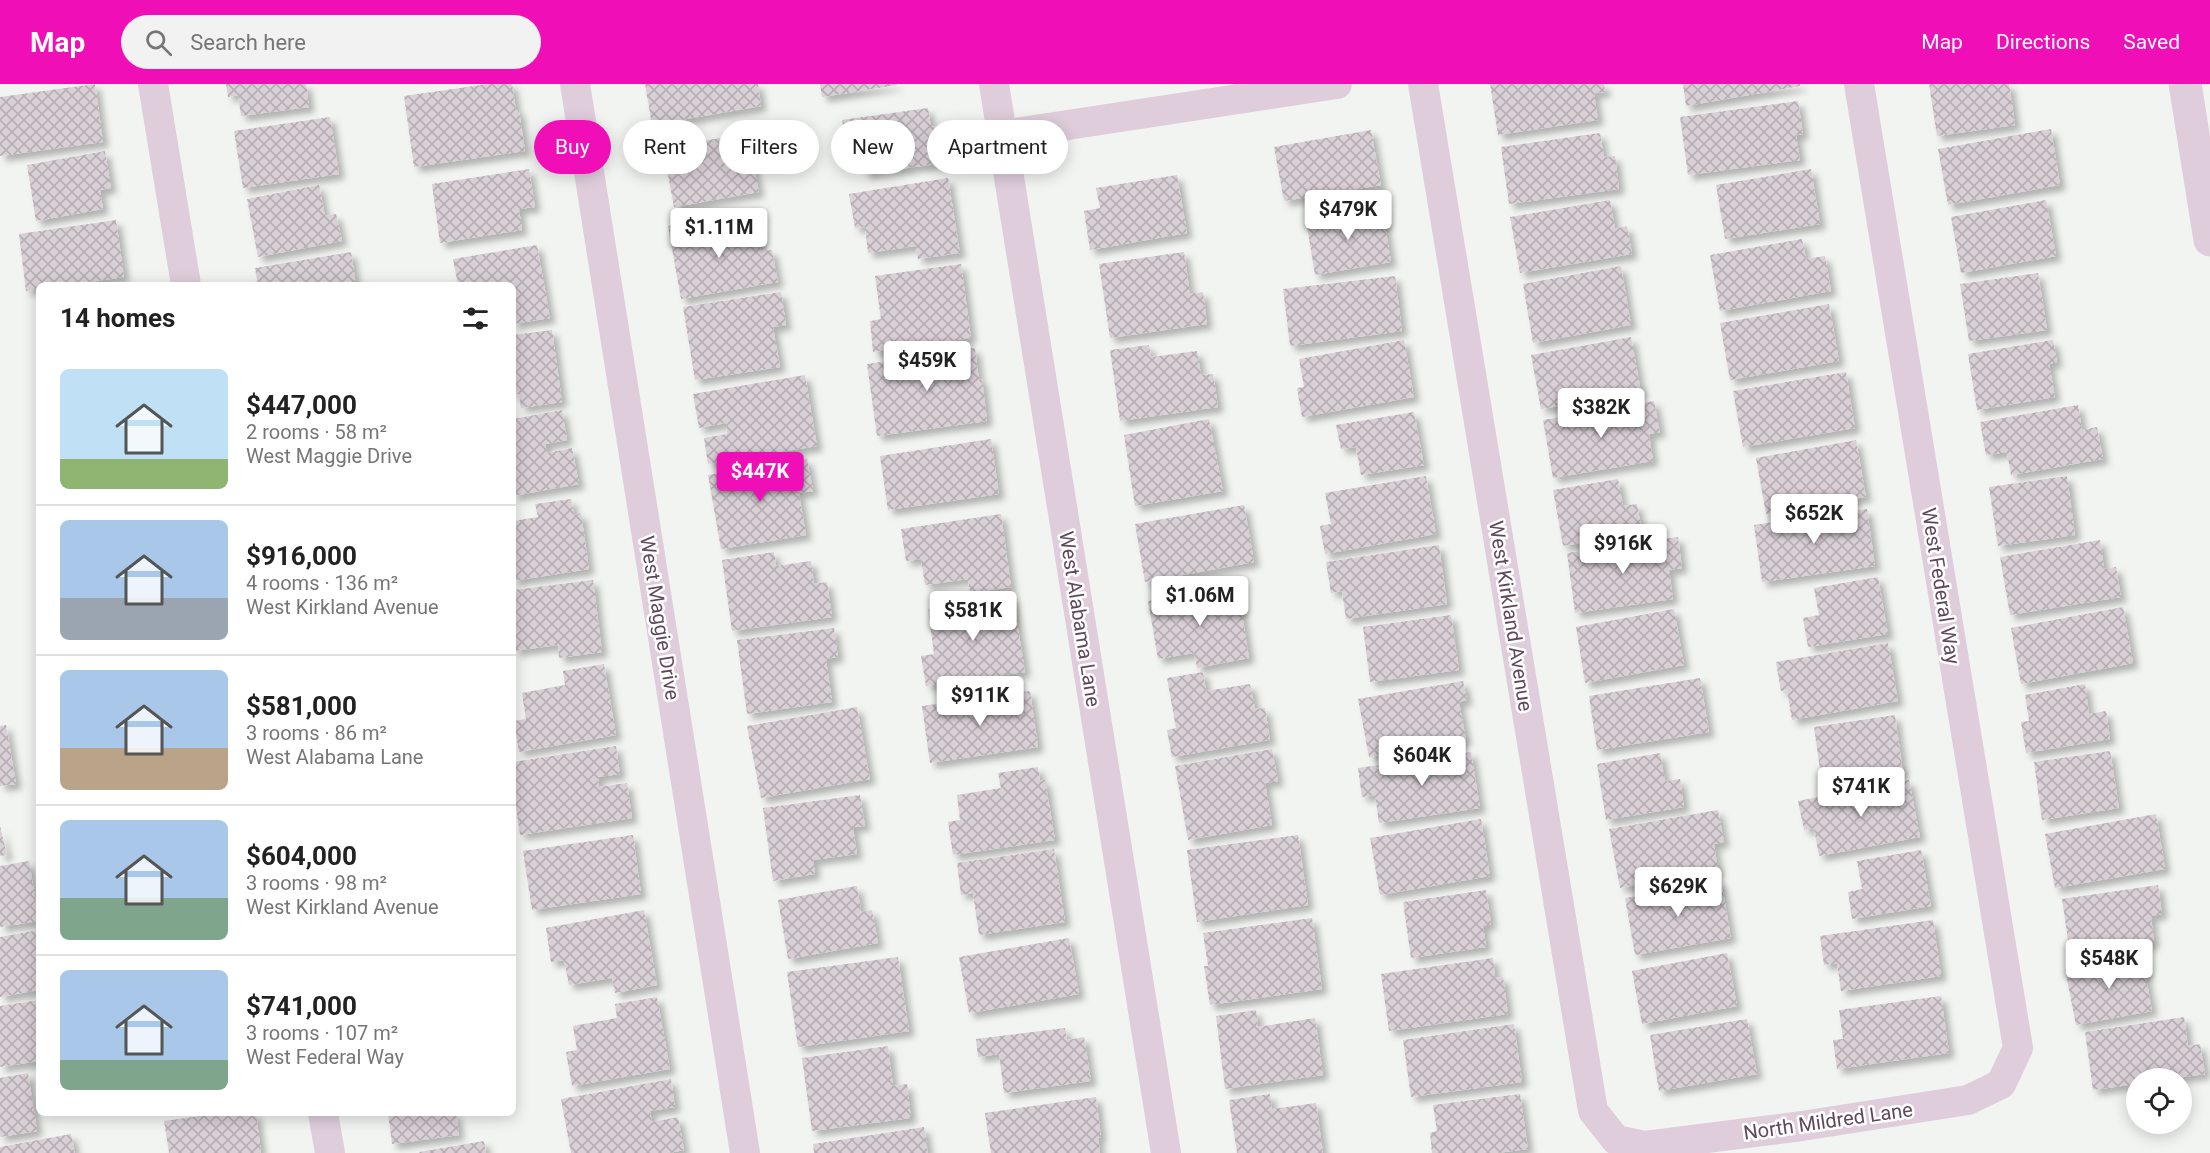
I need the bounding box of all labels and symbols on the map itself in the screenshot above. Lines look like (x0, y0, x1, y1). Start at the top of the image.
pin: $479K (1306, 190, 1390, 241)
pin: $1.11M (670, 208, 768, 259)
pin: $459K (885, 341, 969, 392)
pin: $382K (1559, 388, 1643, 439)
pin: $447K (718, 452, 802, 503)
pin: $652K (1772, 494, 1856, 545)
street label: West Federal Way (1917, 506, 1965, 666)
street label: West Kirkland Avenue (1484, 519, 1538, 713)
pin: $916K (1581, 524, 1665, 575)
street label: West Alabama Lane (1054, 529, 1106, 709)
street label: West Maggie Drive (635, 534, 685, 702)
pin: $1.06M (1151, 576, 1249, 627)
pin: $581K (931, 591, 1015, 642)
pin: $911K (938, 676, 1022, 727)
pin: $604K (1380, 736, 1464, 787)
pin: $741K (1819, 767, 1903, 818)
pin: $629K (1636, 867, 1720, 918)
pin: $548K (2067, 939, 2151, 990)
street label: North Mildred Lane (1742, 1097, 1914, 1145)

